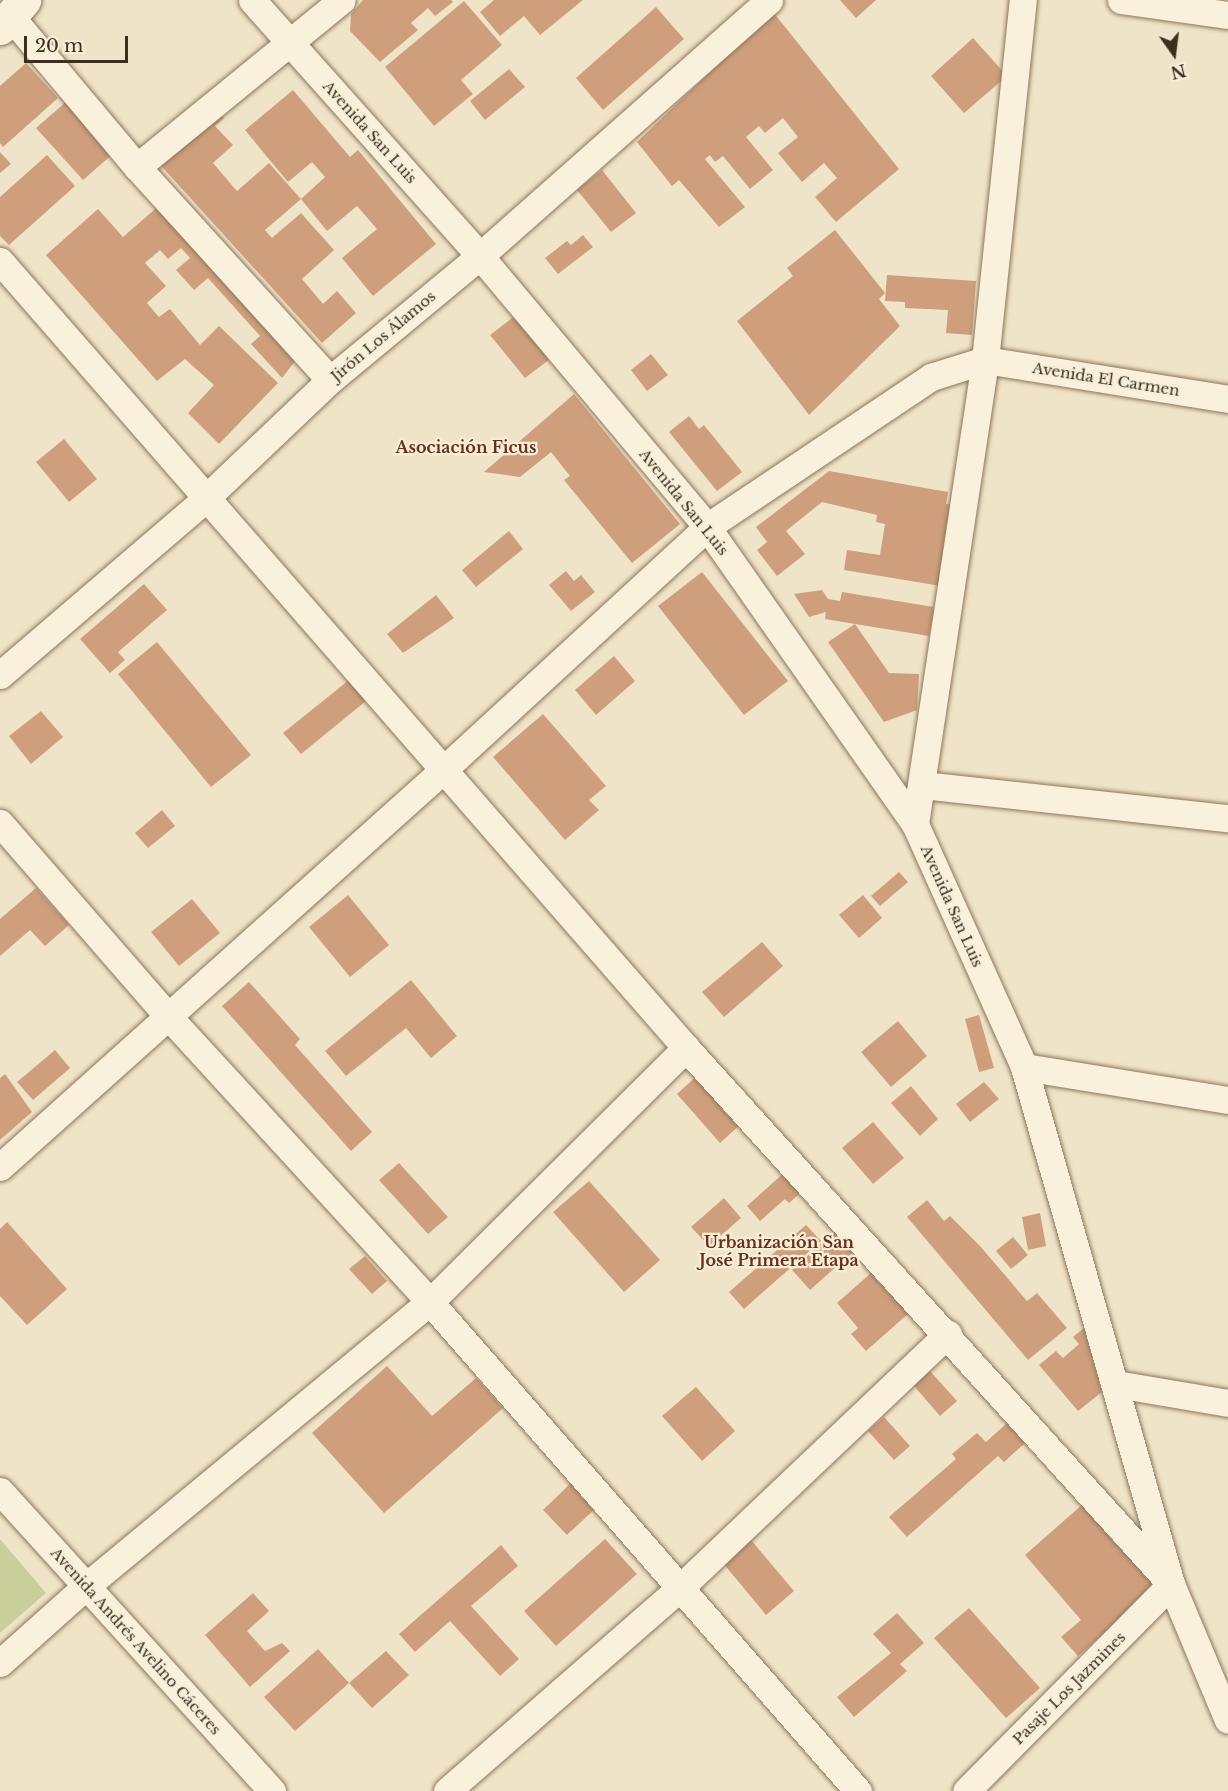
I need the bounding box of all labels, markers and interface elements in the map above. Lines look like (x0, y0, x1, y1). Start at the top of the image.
scale bar (27, 24, 130, 62)
north arrow (1144, 24, 1204, 84)
text: 20 m (35, 35, 83, 57)
text: N (1169, 60, 1188, 83)
street label: Avenida San Luis (319, 77, 421, 187)
street label: Jirón Los Álamos (327, 287, 439, 385)
street label: Avenida El Carmen (1031, 358, 1181, 400)
district label: Asociación Ficus (396, 437, 536, 457)
street label: Avenida San Luis (636, 445, 732, 559)
street label: Avenida San Luis (917, 842, 987, 970)
district label: Urbanización San José Primera Etapa (699, 1232, 859, 1270)
street label: Avenida Andrés Avelino Cáceres (47, 1543, 225, 1739)
street label: Pasaje Los Jazmines (1009, 1628, 1129, 1748)

